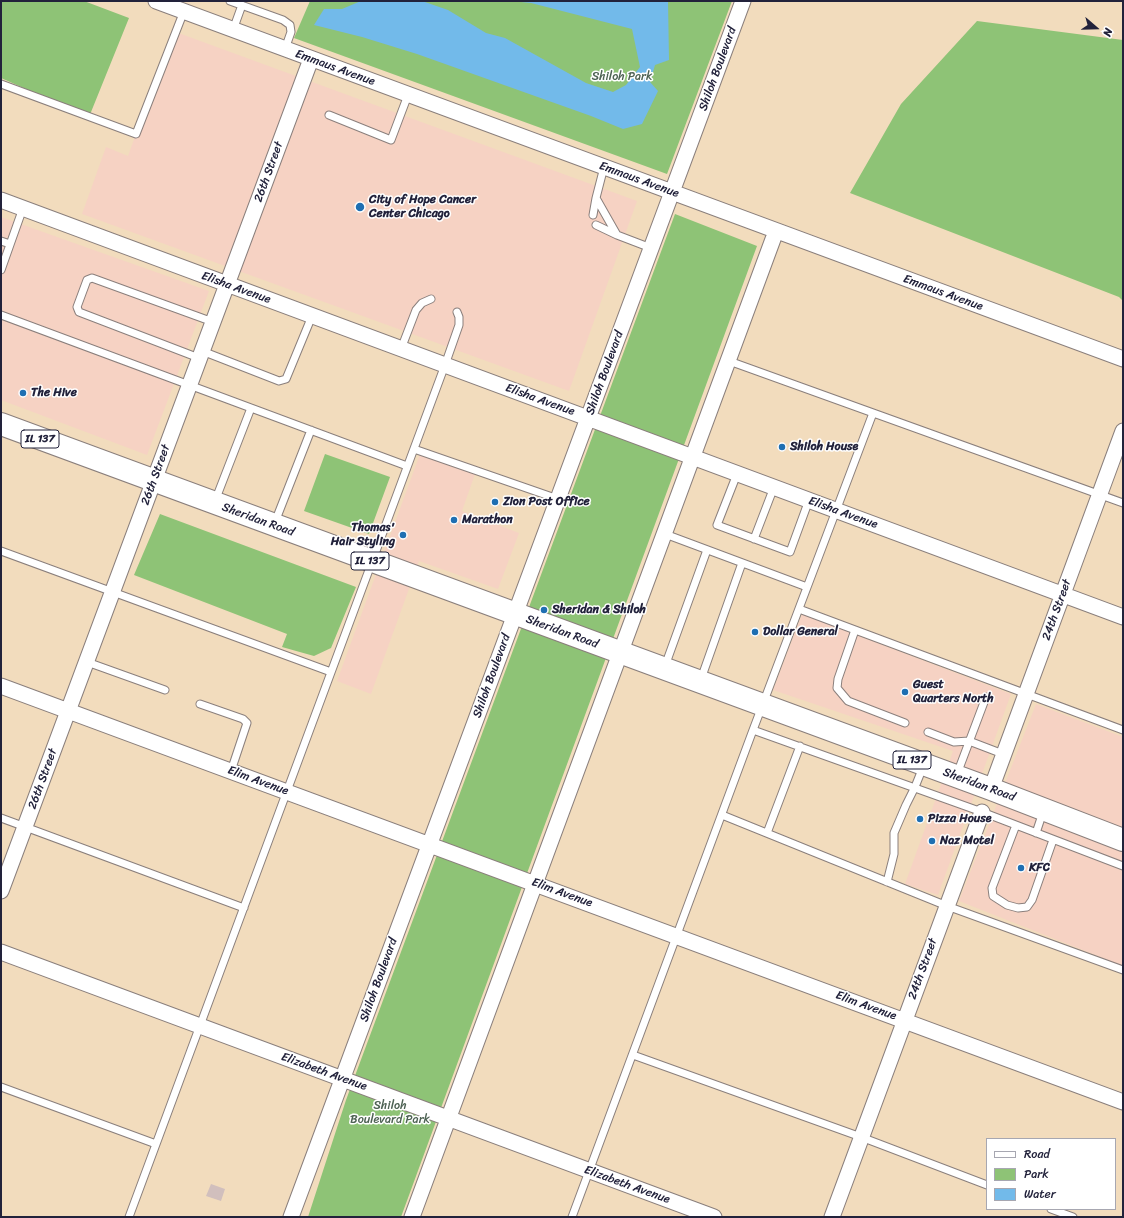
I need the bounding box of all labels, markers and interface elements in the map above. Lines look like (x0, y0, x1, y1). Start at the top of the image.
north arrow (1076, 8, 1116, 48)
street label: Shiloh Boulevard (696, 25, 740, 113)
text: N (1098, 25, 1118, 39)
street label: Emmaus Avenue (293, 47, 377, 89)
park label: Shiloh Park (592, 70, 652, 84)
street label: 26th Street (251, 140, 287, 204)
street label: Emmaus Avenue (597, 159, 681, 201)
place label: City of Hope Cancer Center Chicago (369, 193, 476, 221)
marker: City of Hope Cancer Center Chicago (354, 201, 366, 213)
street label: Elisha Avenue (199, 269, 273, 307)
street label: Emmaus Avenue (901, 272, 985, 314)
street label: Shiloh Boulevard (583, 329, 627, 417)
street label: Elisha Avenue (503, 381, 577, 419)
place label: The Hive (31, 386, 77, 400)
marker: The Hive (18, 388, 28, 398)
road number: IL 137 (21, 430, 59, 448)
place label: Shiloh House (790, 440, 858, 454)
marker: Shiloh House (777, 442, 787, 452)
street label: 26th Street (138, 443, 174, 507)
street label: Elisha Avenue (806, 494, 880, 532)
place label: Zion Post Office (503, 495, 590, 509)
marker: Zion Post Office (490, 497, 500, 507)
street label: Sheridan Road (220, 500, 296, 540)
place label: Marathon (462, 513, 513, 527)
marker: Marathon (449, 515, 459, 525)
place label: Thomas' Hair Styling (331, 521, 395, 549)
marker: Thomas' Hair Styling (398, 530, 408, 540)
road number: IL 137 (351, 552, 389, 570)
street label: 24th Street (1039, 577, 1075, 643)
place label: Sheridan & Shiloh (552, 603, 646, 617)
marker: Sheridan & Shiloh (539, 605, 549, 615)
street label: Sheridan Road (524, 612, 600, 652)
place label: Dollar General (763, 625, 838, 639)
marker: Dollar General (750, 627, 760, 637)
street label: Shiloh Boulevard (470, 632, 514, 720)
place label: Guest Quarters North (913, 678, 994, 706)
marker: Guest Quarters North (900, 687, 910, 697)
street label: 26th Street (25, 747, 61, 811)
road number: IL 137 (893, 751, 931, 769)
street label: Elim Avenue (225, 763, 291, 799)
street label: Sheridan Road (941, 765, 1017, 805)
place label: Pizza House (928, 812, 991, 826)
marker: Pizza House (915, 814, 925, 824)
place label: Naz Motel (940, 834, 994, 848)
marker: Naz Motel (927, 836, 937, 846)
place label: KFC (1029, 861, 1050, 875)
marker: KFC (1016, 863, 1026, 873)
street label: Elim Avenue (529, 875, 595, 911)
street label: Shiloh Boulevard (357, 936, 401, 1024)
street label: 24th Street (905, 936, 941, 1002)
street label: Elim Avenue (833, 988, 899, 1024)
street label: Elizabeth Avenue (279, 1050, 369, 1094)
park label: Shiloh Boulevard Park (350, 1099, 430, 1127)
legend (986, 1138, 1116, 1210)
text: Road (1024, 1143, 1050, 1165)
street label: Elizabeth Avenue (582, 1163, 672, 1207)
text: Park (1024, 1163, 1049, 1185)
text: Water (1024, 1183, 1056, 1205)

